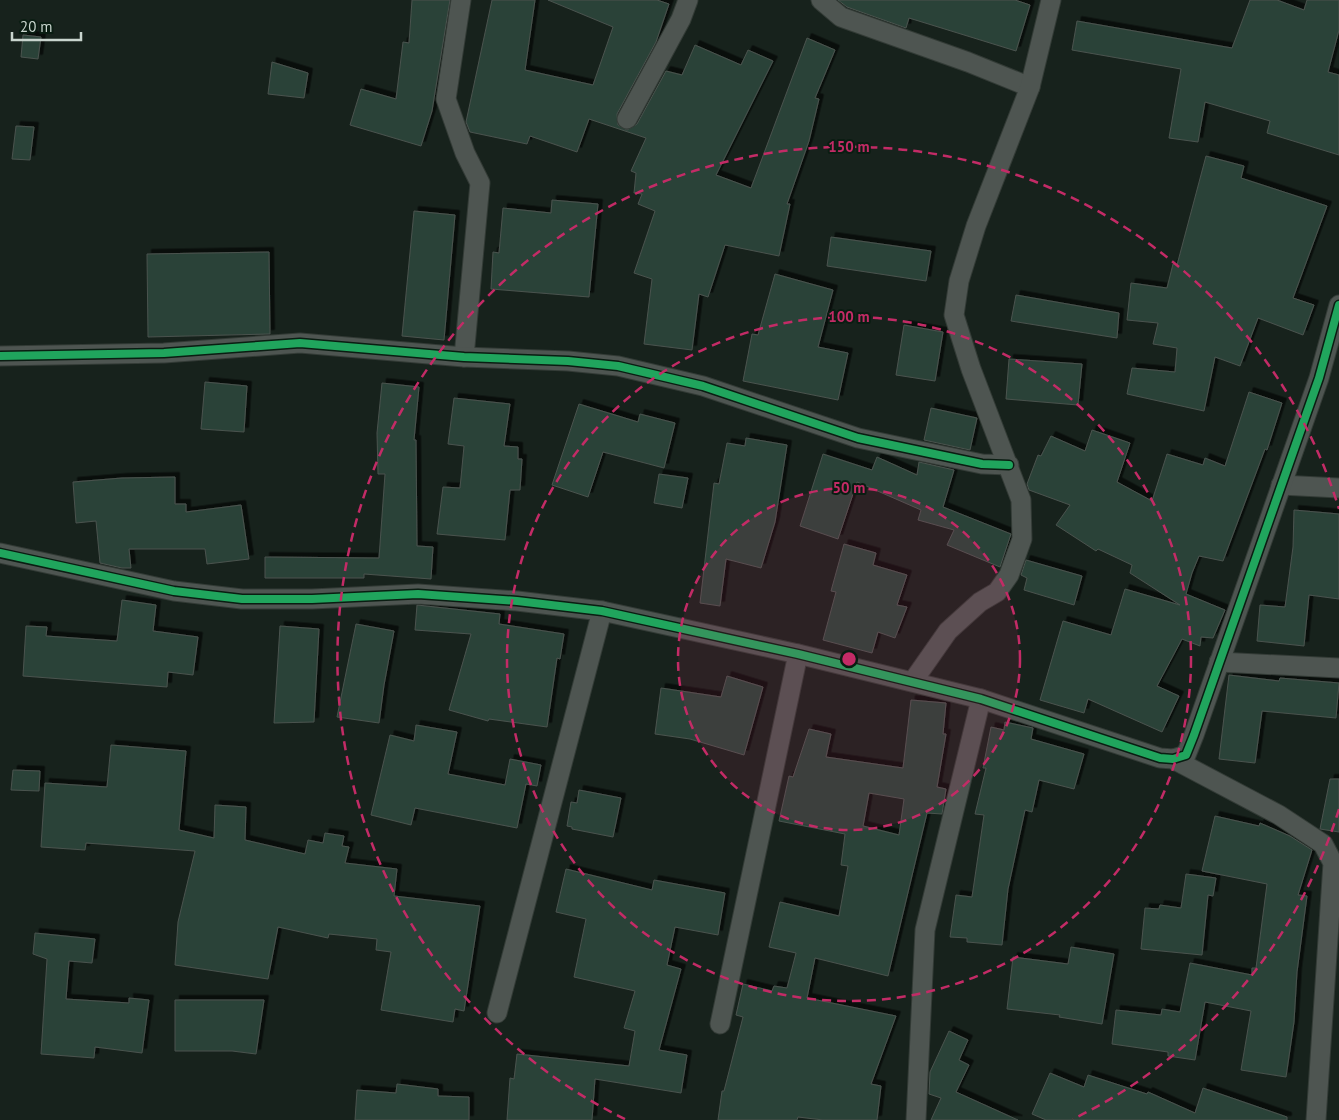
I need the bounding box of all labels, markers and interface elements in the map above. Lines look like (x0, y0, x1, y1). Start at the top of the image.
scale bar (12, 10, 81, 42)
text: 20 m (20, 17, 53, 36)
text: 150 m (828, 137, 870, 156)
text: 100 m (828, 307, 870, 326)
text: 50 m (833, 478, 865, 497)
centre of rings (840, 650, 858, 668)

